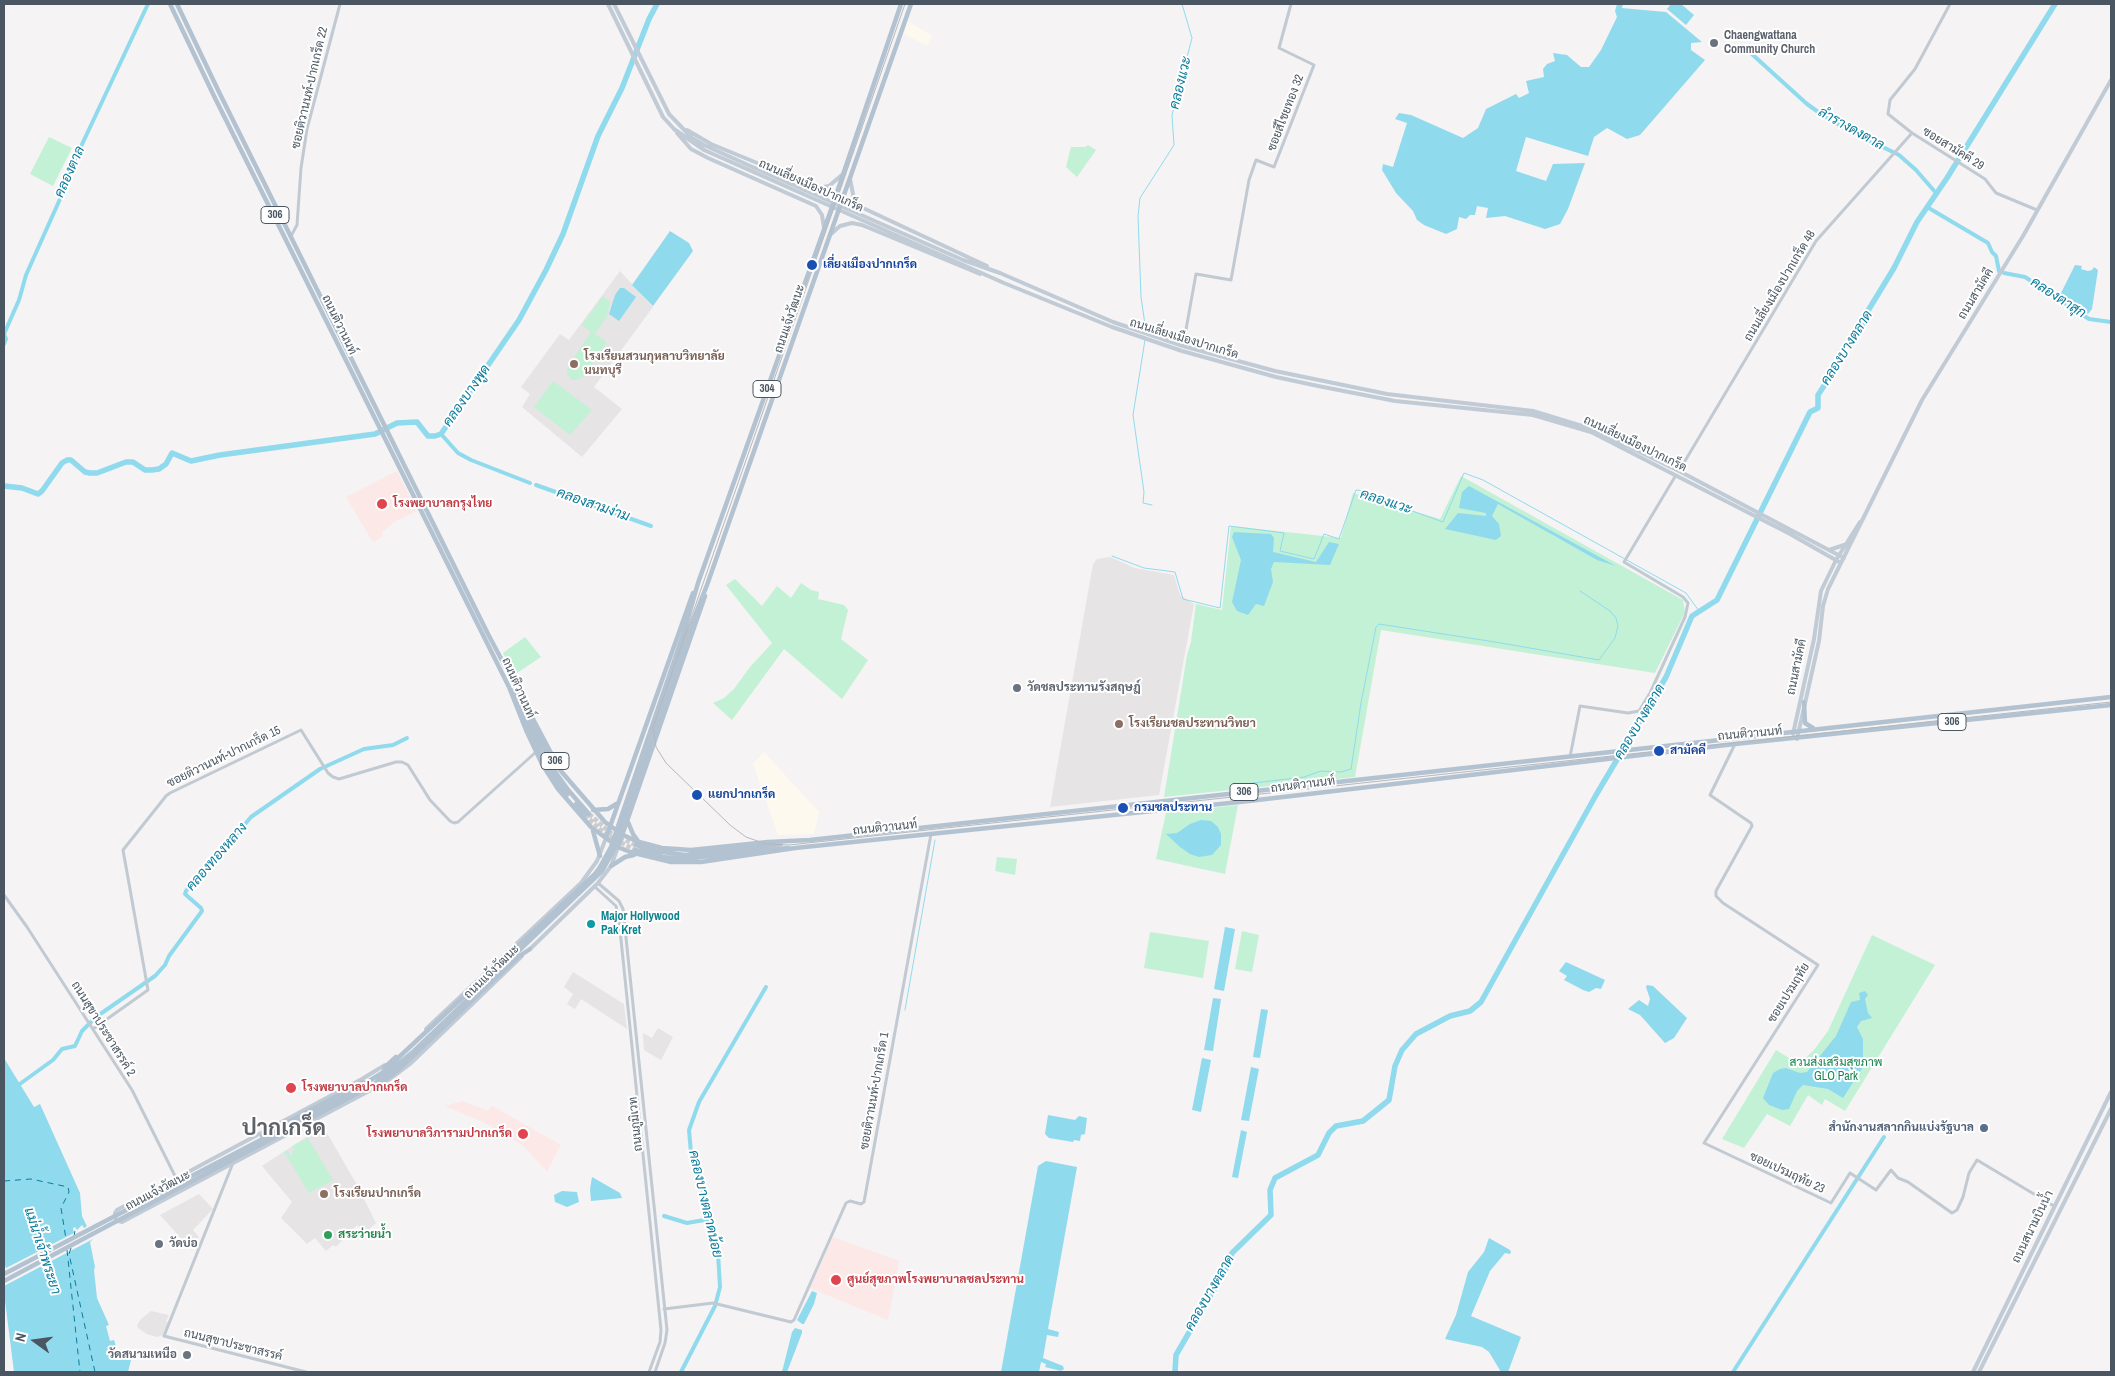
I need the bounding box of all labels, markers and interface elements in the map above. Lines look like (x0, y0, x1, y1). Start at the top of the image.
street label: ซอยติวานนท์-ปากเกร็ด 22 (289, 26, 331, 150)
place label: Chaengwattana Community Church (1724, 29, 1815, 57)
marker: Chaengwattana Community Church (1708, 37, 1720, 49)
water label: คลองแวะ (1166, 55, 1196, 111)
street label: ซอยสีไชยทอง 32 (1265, 73, 1307, 153)
water label: ลำรางดงตาล (1815, 104, 1887, 154)
street label: ซอยสามัคคี 29 (1920, 124, 1986, 174)
water label: คลองตาล (51, 144, 89, 200)
street label: ถนนเลี่ยงเมืองปากเกร็ด (756, 156, 866, 216)
road number: 306 (261, 206, 289, 224)
street label: ถนนเลี่ยงเมืองปากเกร็ด 48 (1741, 228, 1819, 344)
marker: เลี่ยงเมืองปากเกร็ด (805, 258, 819, 272)
place label: เลี่ยงเมืองปากเกร็ด (823, 258, 917, 272)
street label: ถนนสามัคคี (1955, 266, 1997, 322)
water label: คลองตาสุก (2027, 274, 2089, 322)
street label: ถนนแจ้งวัฒนะ (772, 283, 808, 355)
street label: ถนนติวานนท์ (318, 293, 360, 357)
water label: คลองบางตลาด (1817, 308, 1877, 388)
street label: ถนนเลี่ยงเมืองปากเกร็ด (1128, 316, 1240, 362)
place label: โรงเรียนสวนกุหลาบวิทยาลัย นนทบุรี (584, 350, 725, 378)
marker: โรงเรียนสวนกุหลาบวิทยาลัย นนทบุรี (568, 358, 580, 370)
water label: คลองบางพูด (440, 362, 494, 430)
road number: 304 (753, 380, 781, 398)
street label: ถนนเลี่ยงเมืองปากเกร็ด (1581, 413, 1689, 475)
water label: คลองสามง่าม (554, 485, 632, 525)
water label: คลองแวะ (1358, 486, 1414, 518)
marker: โรงพยาบาลกรุงไทย (375, 497, 389, 511)
place label: โรงพยาบาลกรุงไทย (393, 497, 492, 511)
street label: ถนนสามัคคี (1784, 638, 1810, 696)
street label: ถนนติวานนท์ (498, 656, 538, 720)
place label: วัดชลประทานรังสฤษฎ์ (1027, 681, 1141, 695)
water label: คลองบางตลาด (1611, 681, 1669, 763)
marker: วัดชลประทานรังสฤษฎ์ (1011, 682, 1023, 694)
road number: 306 (1938, 714, 1966, 730)
place label: โรงเรียนชลประทานวิทยา (1129, 717, 1256, 731)
marker: โรงเรียนชลประทานวิทยา (1113, 718, 1125, 730)
street label: ซอยติวานนท์-ปากเกร็ด 15 (165, 723, 283, 791)
street label: ถนนติวานนท์ (1717, 724, 1783, 744)
marker: สามัคคี (1652, 744, 1666, 758)
place label: สามัคคี (1670, 744, 1706, 758)
road number: 306 (541, 752, 569, 769)
street label: ถนนติวานนท์ (1270, 774, 1336, 796)
road number: 306 (1230, 784, 1258, 800)
marker: แยกปากเกร็ด (690, 788, 704, 802)
place label: แยกปากเกร็ด (708, 788, 775, 802)
marker: กรมชลประทาน (1116, 801, 1130, 815)
place label: กรมชลประทาน (1134, 801, 1212, 815)
street label: ถนนติวานนท์ (852, 817, 918, 839)
water label: คลองทองหลาง (183, 819, 251, 895)
place label: Major Hollywood Pak Kret (601, 910, 680, 938)
marker: Major Hollywood Pak Kret (585, 918, 597, 930)
street label: ถนนแจ้งวัฒนะ (461, 942, 523, 1002)
street label: ซอยเปรมฤทัย (1765, 960, 1813, 1026)
street label: ถนนสุขาประชาสรรค์ 2 (68, 979, 138, 1079)
street label: ซอยติวานนท์-ปากเกร็ด 1 (858, 1031, 892, 1151)
park label: สวนส่งเสริมสุขภาพ GLO Park (1790, 1056, 1882, 1084)
marker: โรงพยาบาลปากเกร็ด (284, 1081, 298, 1095)
place label: โรงพยาบาลปากเกร็ด (302, 1081, 408, 1095)
street label: ถนนภูมิเวท (626, 1096, 646, 1152)
district label: ปากเกร็ด (242, 1116, 326, 1142)
place label: สำนักงานสลากกินแบ่งรัฐบาล (1828, 1121, 1974, 1135)
marker: สำนักงานสลากกินแบ่งรัฐบาล (1978, 1122, 1990, 1134)
place label: โรงพยาบาลวิภารามปากเกร็ด (367, 1127, 512, 1141)
marker: โรงพยาบาลวิภารามปากเกร็ด (516, 1127, 530, 1141)
water label: คลองบางตลาดน้อย (684, 1148, 726, 1260)
street label: ซอยเปรมฤทัย 23 (1747, 1149, 1827, 1197)
street label: ถนนแจ้งวัฒนะ (123, 1168, 193, 1214)
place label: โรงเรียนปากเกร็ด (334, 1187, 421, 1201)
marker: โรงเรียนปากเกร็ด (318, 1188, 330, 1200)
street label: ถนนสนามบินน้ำ (2009, 1188, 2057, 1266)
water label: แม่น้ำเจ้าพระยา (20, 1205, 64, 1297)
place label: สระว่ายน้ำ (338, 1228, 391, 1242)
marker: สระว่ายน้ำ (322, 1229, 334, 1241)
place label: วัดบ่อ (169, 1237, 198, 1251)
marker: วัดบ่อ (153, 1238, 165, 1250)
water label: คลองบางตลาด (1181, 1252, 1239, 1334)
marker: ศูนย์สุขภาพโรงพยาบาลชลประทาน (829, 1273, 843, 1287)
place label: ศูนย์สุขภาพโรงพยาบาลชลประทาน (847, 1273, 1024, 1287)
north arrow (10, 1316, 60, 1366)
street label: ถนนสุขาประชาสรรค์ (182, 1326, 284, 1364)
text: N (11, 1331, 30, 1344)
place label: วัดสนามเหนือ (108, 1348, 177, 1362)
marker: วัดสนามเหนือ (181, 1349, 193, 1361)

